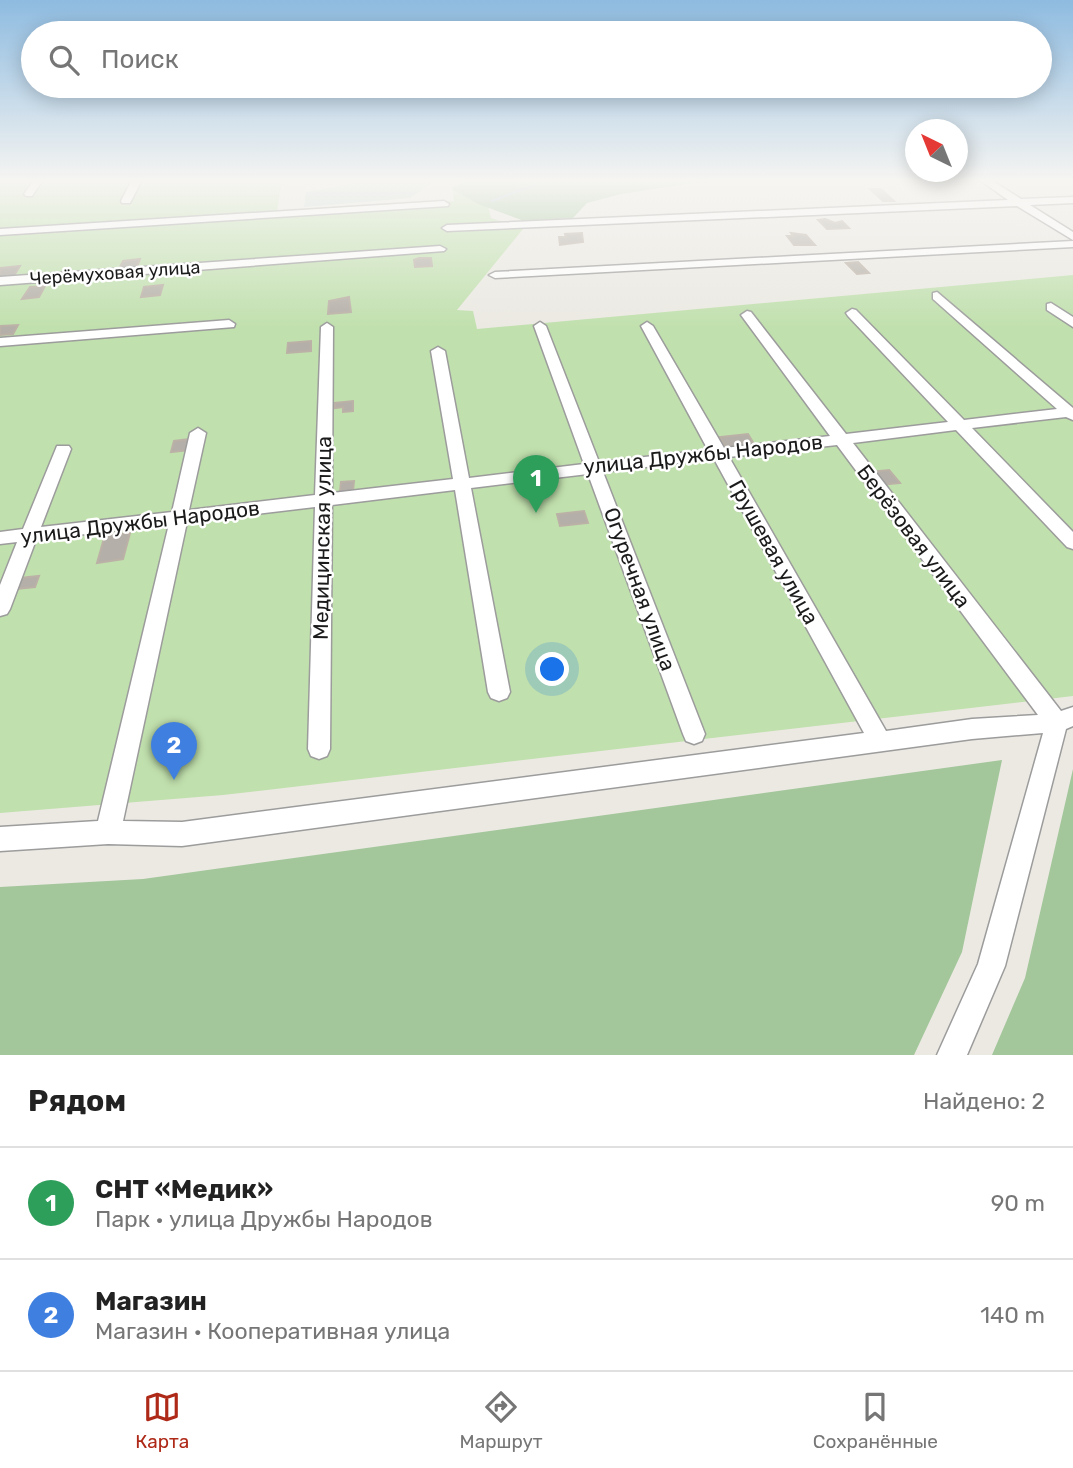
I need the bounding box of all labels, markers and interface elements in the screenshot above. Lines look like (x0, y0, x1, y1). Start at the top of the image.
search box (21, 21, 1052, 98)
icon: search (45, 41, 83, 79)
text: Поиск (101, 44, 179, 75)
north arrow (905, 119, 968, 182)
street label: Черёмуховая улица (29, 256, 201, 290)
street label: улица Дружбы Народов (582, 429, 824, 479)
street label: Медицинская улица (308, 436, 336, 640)
pin: 1 (513, 455, 559, 513)
street label: Берёзовая улица (852, 460, 976, 612)
street label: Грушевая улица (724, 475, 824, 629)
street label: улица Дружбы Народов (19, 495, 261, 549)
street label: Огуречная улица (599, 504, 681, 674)
your location (535, 652, 569, 686)
pin: 2 (151, 722, 197, 780)
text: Рядом (28, 1083, 126, 1119)
text: Найдено: 2 (923, 1087, 1045, 1115)
text: СНТ «Медик» (95, 1174, 273, 1205)
text: 1 (45, 1189, 57, 1217)
text: 90 m (991, 1189, 1045, 1217)
text: Парк · улица Дружбы Народов (95, 1205, 433, 1233)
text: Магазин (95, 1286, 207, 1317)
text: 2 (44, 1301, 58, 1329)
text: 140 m (980, 1301, 1045, 1329)
text: Магазин · Кооперативная улица (95, 1317, 450, 1345)
tab: Карта (135, 1388, 189, 1453)
tab: Маршрут (460, 1388, 543, 1453)
tab: Сохранённые (813, 1388, 938, 1453)

